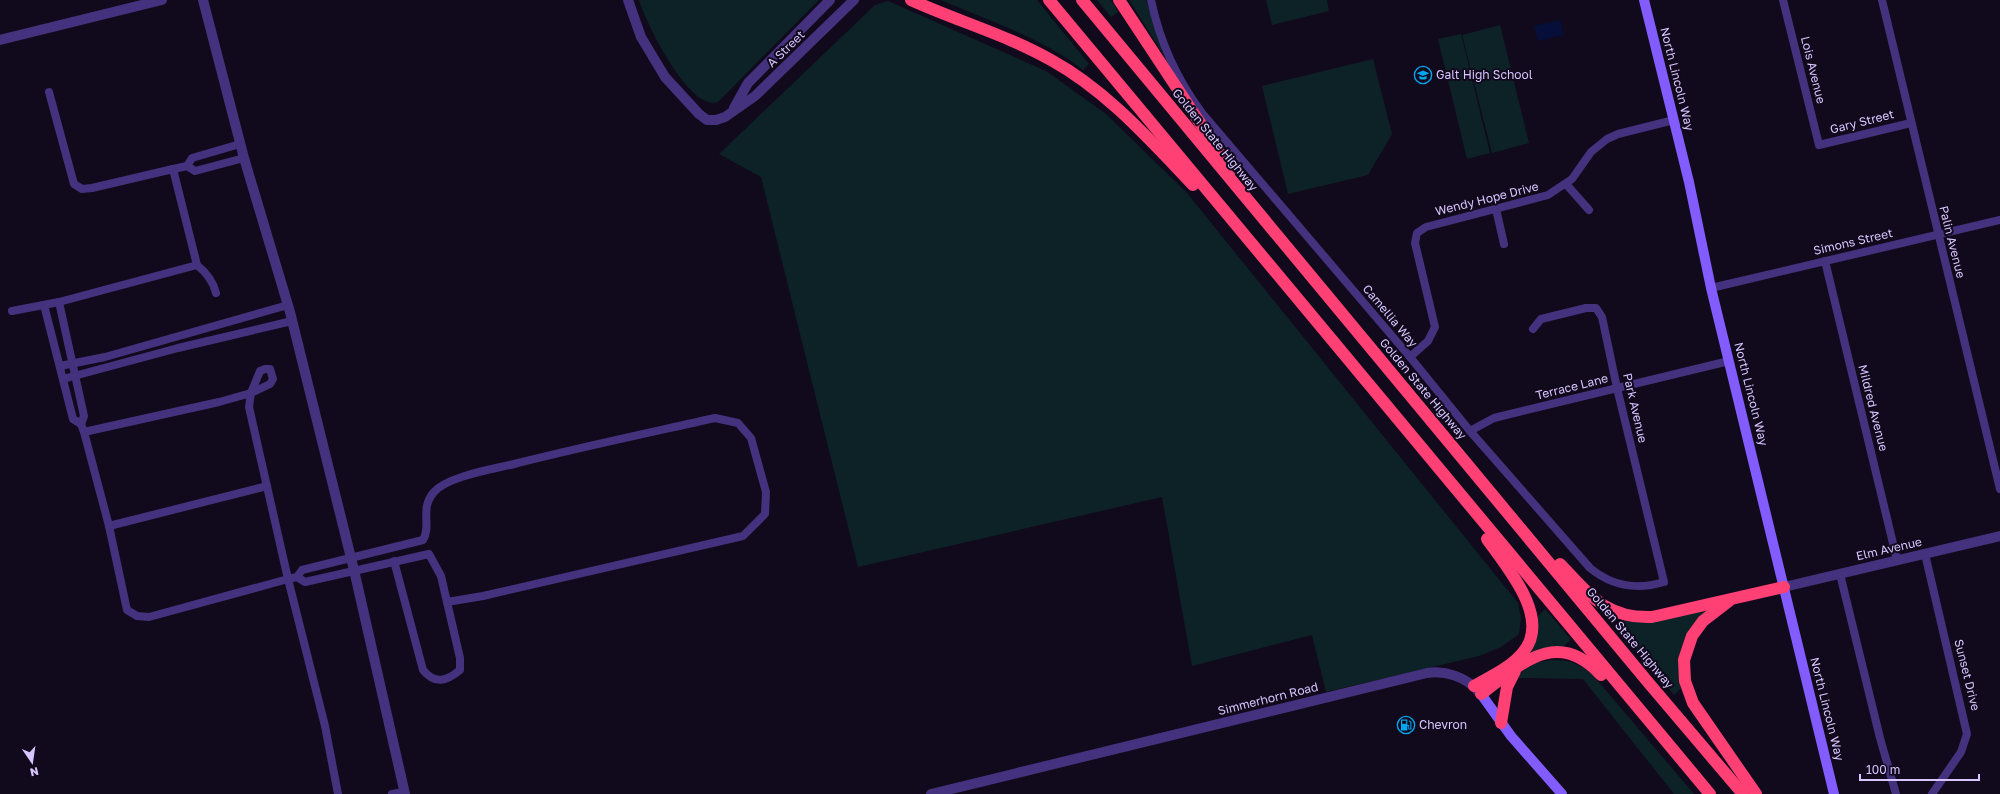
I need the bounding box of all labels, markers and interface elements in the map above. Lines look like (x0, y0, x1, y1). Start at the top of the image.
street label: North Lincoln Way (1657, 26, 1698, 132)
street label: A Street (764, 27, 808, 70)
street label: Lois Avenue (1798, 35, 1829, 105)
school or university icon: Galt High School (1413, 65, 1433, 85)
place label: Galt High School (1436, 67, 1533, 82)
street label: Golden State Highway (1169, 85, 1262, 194)
street label: Gary Street (1828, 106, 1896, 137)
street label: Wendy Hope Drive (1434, 178, 1540, 219)
street label: Palin Avenue (1936, 204, 1969, 280)
street label: Simons Street (1812, 225, 1894, 258)
street label: Camellia Way (1360, 281, 1421, 350)
street label: Golden State Highway (1377, 335, 1470, 443)
street label: North Lincoln Way (1731, 341, 1772, 447)
street label: Mildred Avenue (1855, 363, 1892, 453)
street label: Terrace Lane (1534, 370, 1610, 403)
street label: Park Avenue (1620, 371, 1651, 444)
street label: Elm Avenue (1854, 534, 1923, 563)
street label: Golden State Highway (1584, 584, 1677, 692)
street label: Sunset Drive (1951, 638, 1984, 712)
street label: North Lincoln Way (1807, 656, 1848, 762)
street label: Simmerhorn Road (1216, 679, 1320, 718)
fuel station icon: Chevron (1396, 715, 1416, 735)
place label: Chevron (1419, 717, 1467, 732)
north arrow (12, 742, 52, 782)
scale bar (1860, 756, 1979, 782)
text: 100 m (1866, 762, 1900, 777)
text: N (29, 765, 40, 780)

